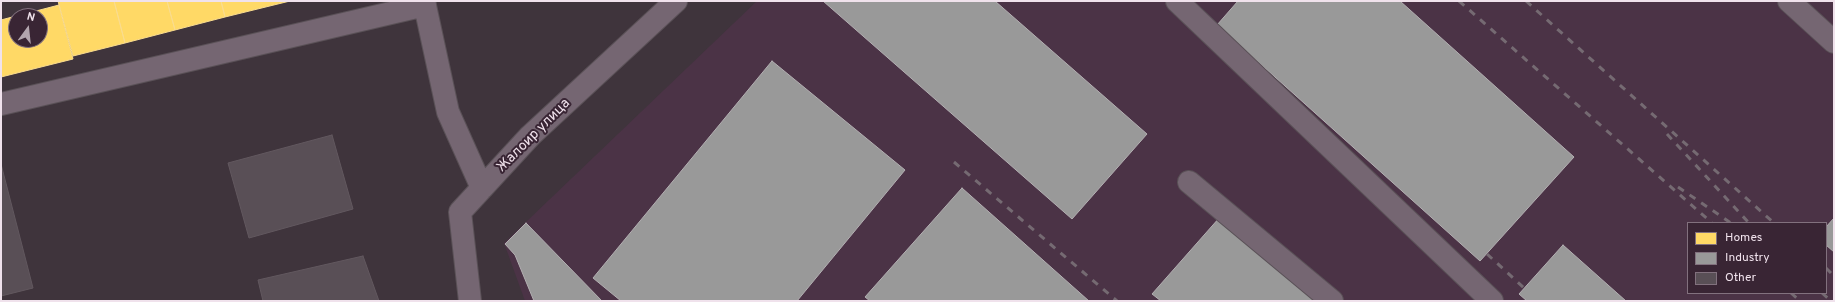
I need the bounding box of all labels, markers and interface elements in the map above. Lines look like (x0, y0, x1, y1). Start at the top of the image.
north arrow (8, 8, 48, 48)
text: N (25, 10, 36, 25)
street label: Жалоир улица (494, 96, 574, 176)
legend (1687, 222, 1827, 294)
text: Homes (1725, 230, 1762, 246)
text: Industry (1725, 250, 1770, 266)
text: Other (1725, 270, 1756, 286)

